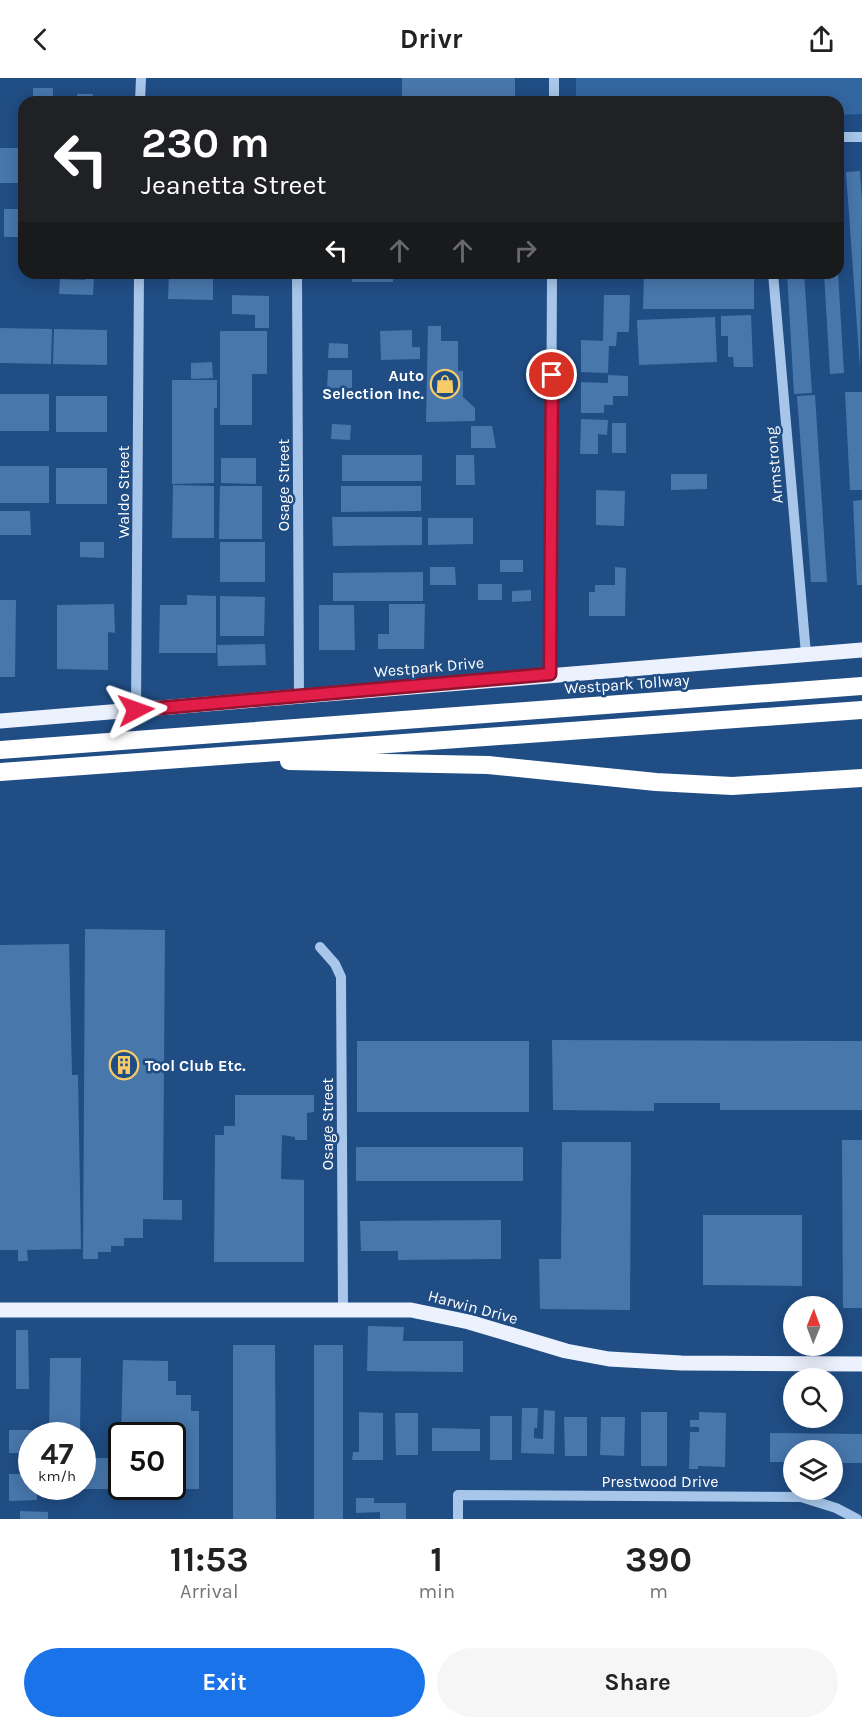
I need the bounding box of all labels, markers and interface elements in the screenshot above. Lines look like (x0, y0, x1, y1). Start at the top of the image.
icon: back (24, 23, 57, 56)
text: Drivr (400, 23, 462, 55)
icon: share (805, 23, 838, 56)
text: 230 m (141, 118, 270, 168)
icon: left (42, 120, 120, 198)
text: Jeanetta Street (141, 169, 326, 201)
icon: left (320, 234, 353, 267)
icon: ahead (383, 234, 416, 267)
icon: ahead (446, 234, 479, 267)
icon: right (509, 234, 542, 267)
pin (526, 349, 577, 400)
icon: arrive (535, 358, 568, 391)
place label: Auto Selection Inc. (322, 366, 425, 403)
shop icon: Auto Selection Inc. (429, 368, 461, 400)
street label: Armstrong (761, 426, 787, 504)
street label: Osage Street (274, 439, 293, 531)
street label: Waldo Street (114, 445, 133, 539)
street label: Westpark Drive (373, 653, 485, 681)
street label: Westpark Tollway (564, 670, 691, 698)
position arrow (104, 678, 168, 742)
building icon: Tool Club Etc. (108, 1049, 140, 1081)
place label: Tool Club Etc. (145, 1056, 246, 1075)
street label: Osage Street (318, 1078, 337, 1170)
street label: Harwin Drive (426, 1286, 520, 1328)
north arrow (783, 1296, 843, 1356)
map controls (783, 1296, 843, 1500)
button: search (783, 1368, 843, 1428)
speed limit sign: 50 (108, 1422, 186, 1500)
text: 47 (41, 1436, 73, 1472)
button: layers (783, 1440, 843, 1500)
text: km/h (38, 1467, 76, 1485)
street label: Prestwood Drive (601, 1472, 719, 1491)
text: 11:53 (170, 1538, 249, 1580)
text: 1 (430, 1538, 443, 1580)
text: 390 (625, 1538, 692, 1580)
text: Arrival (180, 1580, 238, 1603)
text: min (418, 1580, 455, 1603)
text: m (649, 1580, 668, 1603)
button: Exit (24, 1648, 425, 1717)
button: Share (437, 1648, 838, 1717)

